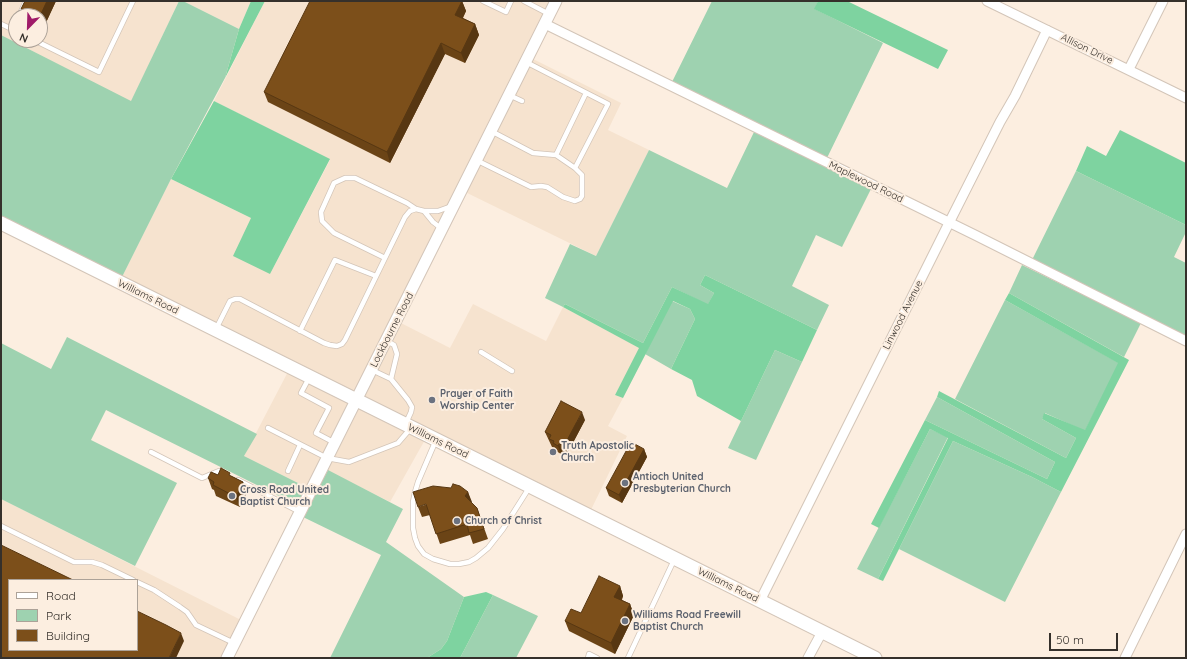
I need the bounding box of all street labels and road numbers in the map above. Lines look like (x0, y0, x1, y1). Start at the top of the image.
street label: Allison Drive (1059, 31, 1115, 67)
street label: Maplewood Road (827, 159, 905, 205)
street label: Williams Road (116, 277, 180, 317)
street label: Linwood Avenue (880, 278, 926, 352)
street label: Lockbourne Road (368, 291, 416, 369)
street label: Williams Road (406, 421, 470, 461)
street label: Williams Road (696, 565, 760, 605)

